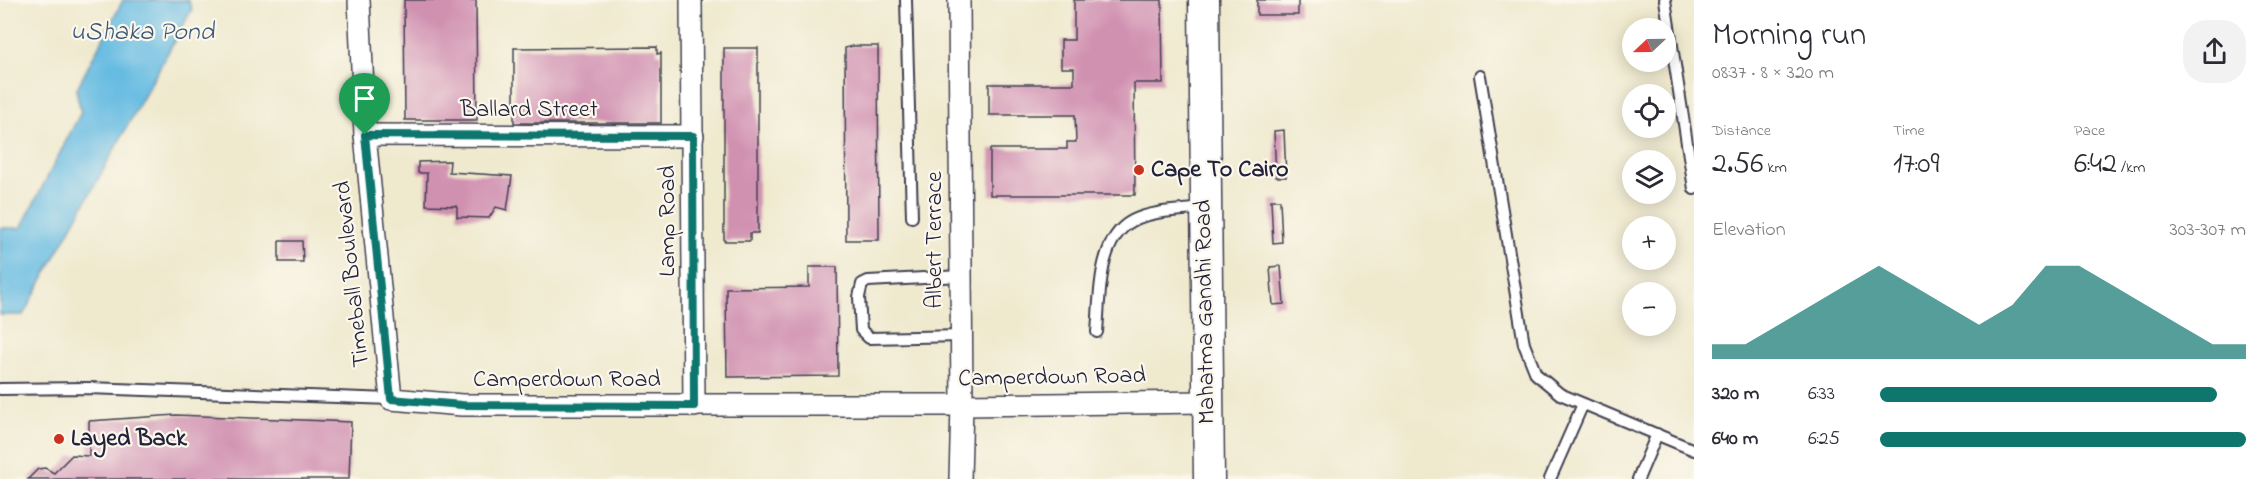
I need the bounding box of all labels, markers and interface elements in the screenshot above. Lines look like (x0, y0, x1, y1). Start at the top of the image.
text: Morning run (1712, 12, 1866, 60)
water label: uShaka Pond (70, 14, 216, 52)
north arrow (1622, 18, 1676, 72)
map controls (1622, 18, 1676, 336)
button: share (2183, 20, 2246, 83)
text: 08:37 · 8 × 320 m (1712, 59, 1834, 88)
pin (339, 73, 390, 135)
icon: arrive (348, 82, 381, 115)
button: locate (1622, 84, 1676, 138)
street label: Ballard Street (459, 93, 598, 128)
text: Distance (1712, 119, 1771, 143)
text: Time (1893, 119, 1925, 143)
text: Pace (2074, 119, 2105, 143)
text: 2.56 (1712, 143, 1763, 187)
text: 17:09 (1893, 143, 1939, 187)
text: 6:42 (2074, 143, 2117, 187)
button: layers (1622, 150, 1676, 204)
place label: Cape To Cairo (1151, 153, 1289, 188)
text: km (1763, 156, 1787, 180)
text: /km (2117, 156, 2145, 180)
marker: Cape To Cairo (1132, 163, 1146, 177)
street label: Lamp Road (651, 165, 686, 277)
street label: Albert Terrace (918, 171, 953, 309)
street label: Timeball Boulevard (326, 178, 380, 369)
street label: Mahatma Gandhi Road (1187, 199, 1225, 425)
button: + (1622, 216, 1676, 270)
text: Elevation (1712, 216, 1786, 245)
text: 303–307 m (2169, 216, 2246, 245)
button: − (1622, 282, 1676, 336)
street label: Camperdown Road (958, 359, 1147, 397)
street label: Camperdown Road (473, 363, 661, 398)
text: 320 m (1712, 380, 1759, 409)
text: 6:33 (1808, 380, 1835, 409)
place label: Layed Back (71, 422, 187, 458)
text: 640 m (1712, 425, 1758, 454)
text: 6:25 (1808, 425, 1840, 454)
marker: Layed Back (52, 432, 66, 446)

